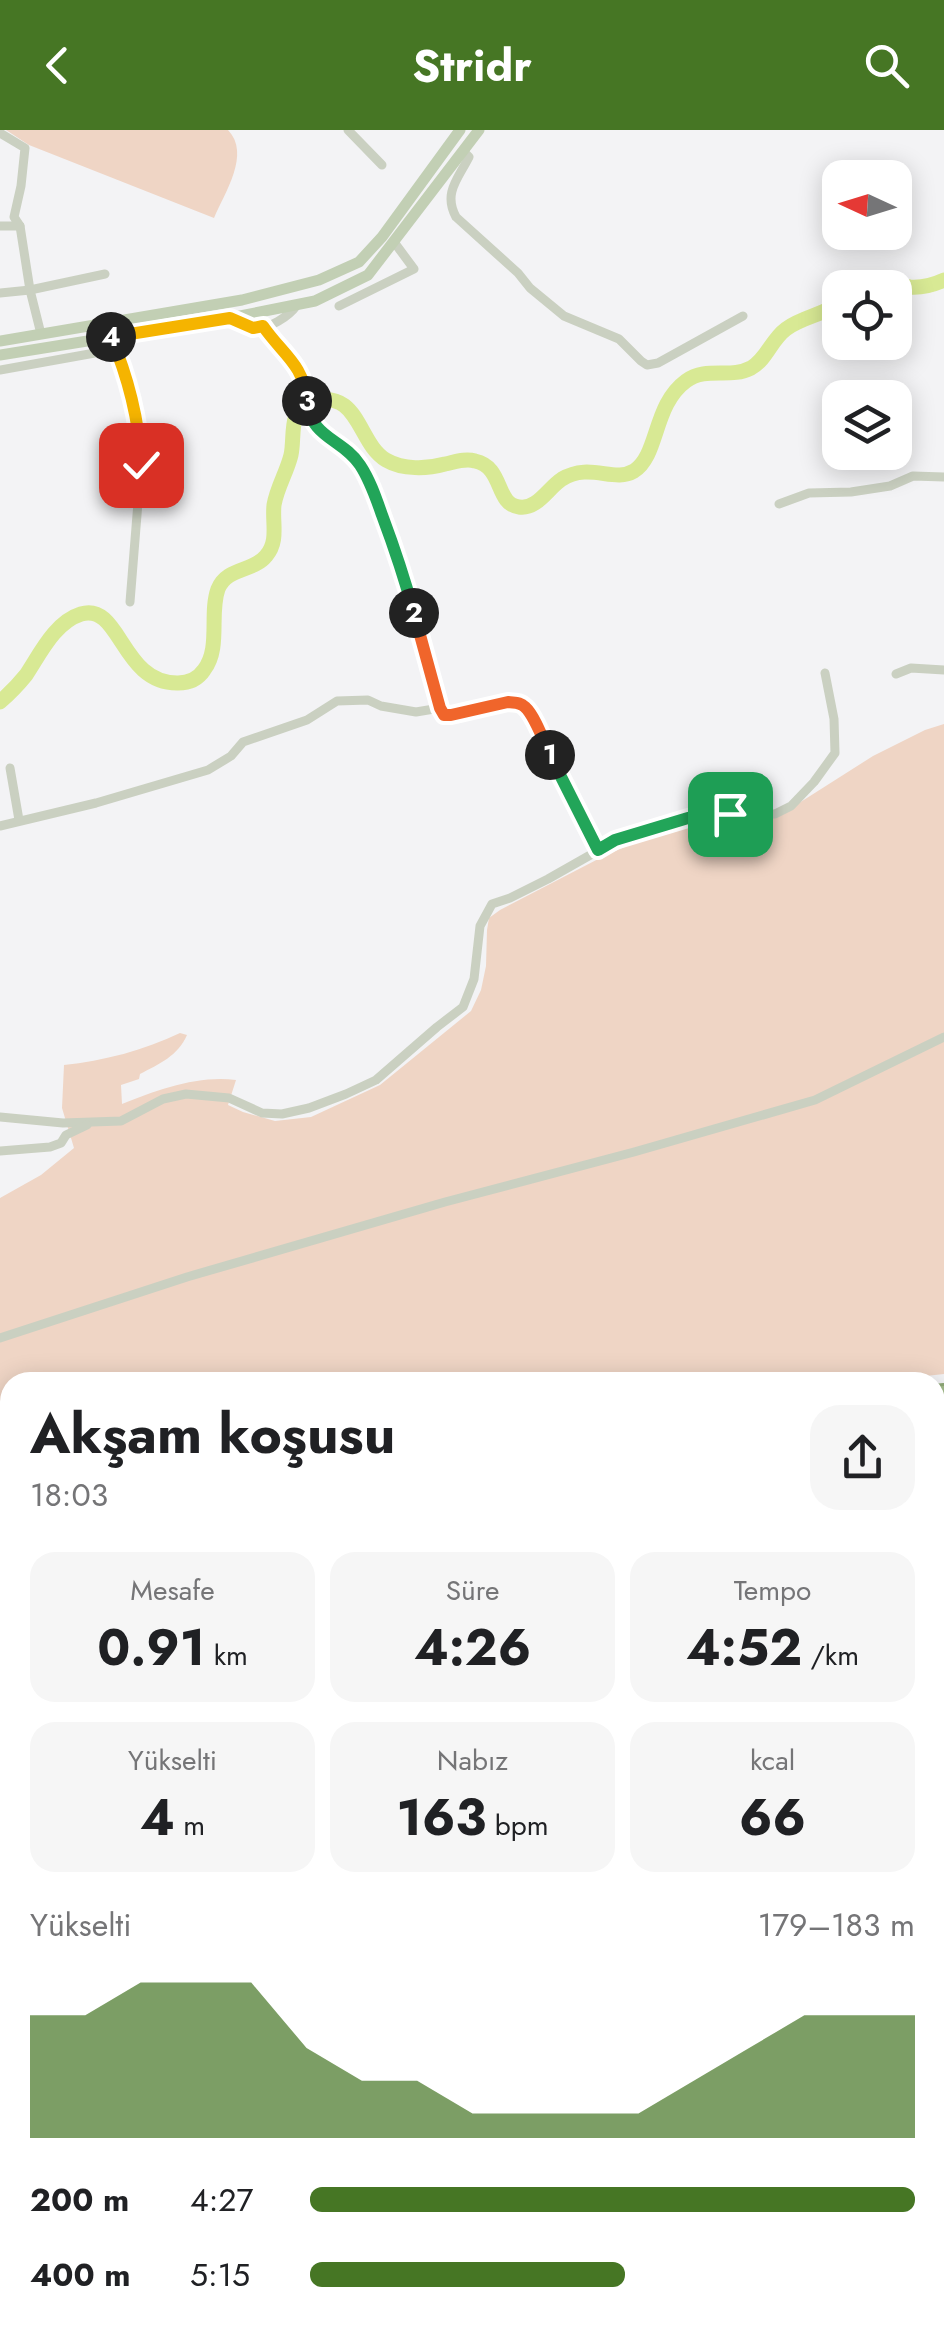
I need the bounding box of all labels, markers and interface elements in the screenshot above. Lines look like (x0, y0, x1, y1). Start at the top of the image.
text: Stridr (412, 33, 532, 98)
icon: back (30, 38, 85, 93)
icon: search (859, 38, 914, 93)
north arrow (822, 160, 912, 250)
map controls (822, 160, 912, 470)
button: locate (822, 270, 912, 360)
pin: 4 (86, 312, 136, 362)
text: 4 (101, 316, 121, 357)
pin: 3 (282, 376, 332, 426)
text: 3 (298, 380, 316, 421)
button: layers (822, 380, 912, 470)
pin (99, 423, 184, 508)
icon: check (114, 438, 169, 493)
pin: 2 (389, 588, 439, 638)
text: 2 (405, 592, 423, 633)
pin: 1 (525, 730, 575, 780)
text: 1 (543, 734, 557, 775)
pin (688, 772, 773, 857)
icon: arrive (703, 787, 758, 842)
text: Akşam koşusu (30, 1394, 395, 1474)
button: share (810, 1405, 915, 1510)
text: 18:03 (30, 1472, 108, 1518)
text: Mesafe (130, 1570, 215, 1611)
text: Süre (446, 1570, 499, 1611)
text: Tempo (734, 1570, 811, 1611)
text: 0.91 (97, 1611, 205, 1684)
text: 4:26 (414, 1611, 531, 1684)
text: 4:52 (686, 1611, 802, 1684)
text: km (205, 1635, 248, 1676)
text: /km (802, 1635, 859, 1676)
text: Yükselti (128, 1740, 217, 1781)
text: Nabız (437, 1740, 508, 1781)
text: kcal (750, 1740, 795, 1781)
text: 4 (140, 1781, 175, 1854)
text: 163 (396, 1781, 486, 1854)
text: 66 (739, 1781, 806, 1854)
text: m (175, 1805, 205, 1846)
text: bpm (486, 1805, 549, 1846)
text: Yükselti (30, 1902, 132, 1948)
text: 179–183 m (758, 1902, 915, 1948)
text: 200 m (30, 2177, 129, 2223)
text: 4:27 (190, 2177, 253, 2223)
text: 400 m (30, 2252, 131, 2298)
text: 5:15 (190, 2252, 250, 2298)

